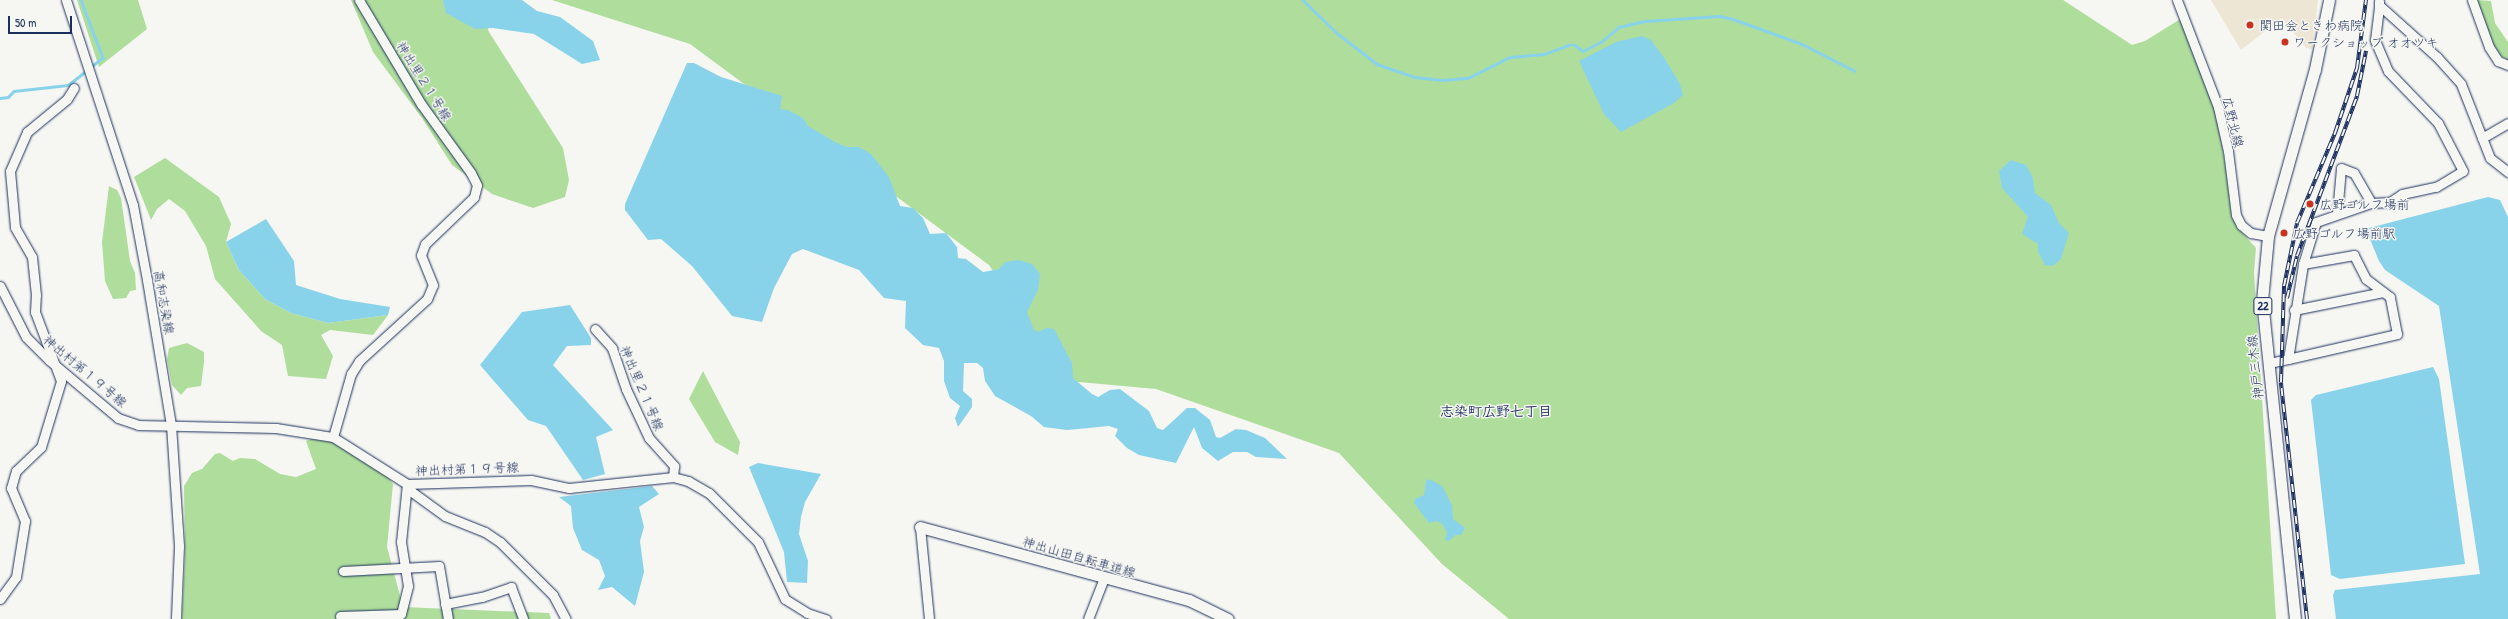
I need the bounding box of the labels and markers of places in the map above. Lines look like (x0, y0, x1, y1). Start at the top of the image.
place label: 関田会ときわ病院 (2259, 17, 2363, 33)
marker: 関田会ときわ病院 (2244, 19, 2256, 31)
place label: ワークショップ オオツキ (2293, 34, 2439, 50)
marker: ワークショップ オオツキ (2280, 37, 2290, 47)
place label: 広野ゴルフ場前 (2319, 196, 2410, 212)
marker: 広野ゴルフ場前 (2304, 198, 2316, 210)
place label: 広野ゴルフ場前駅 (2292, 225, 2396, 241)
marker: 広野ゴルフ場前駅 (2279, 228, 2289, 238)

